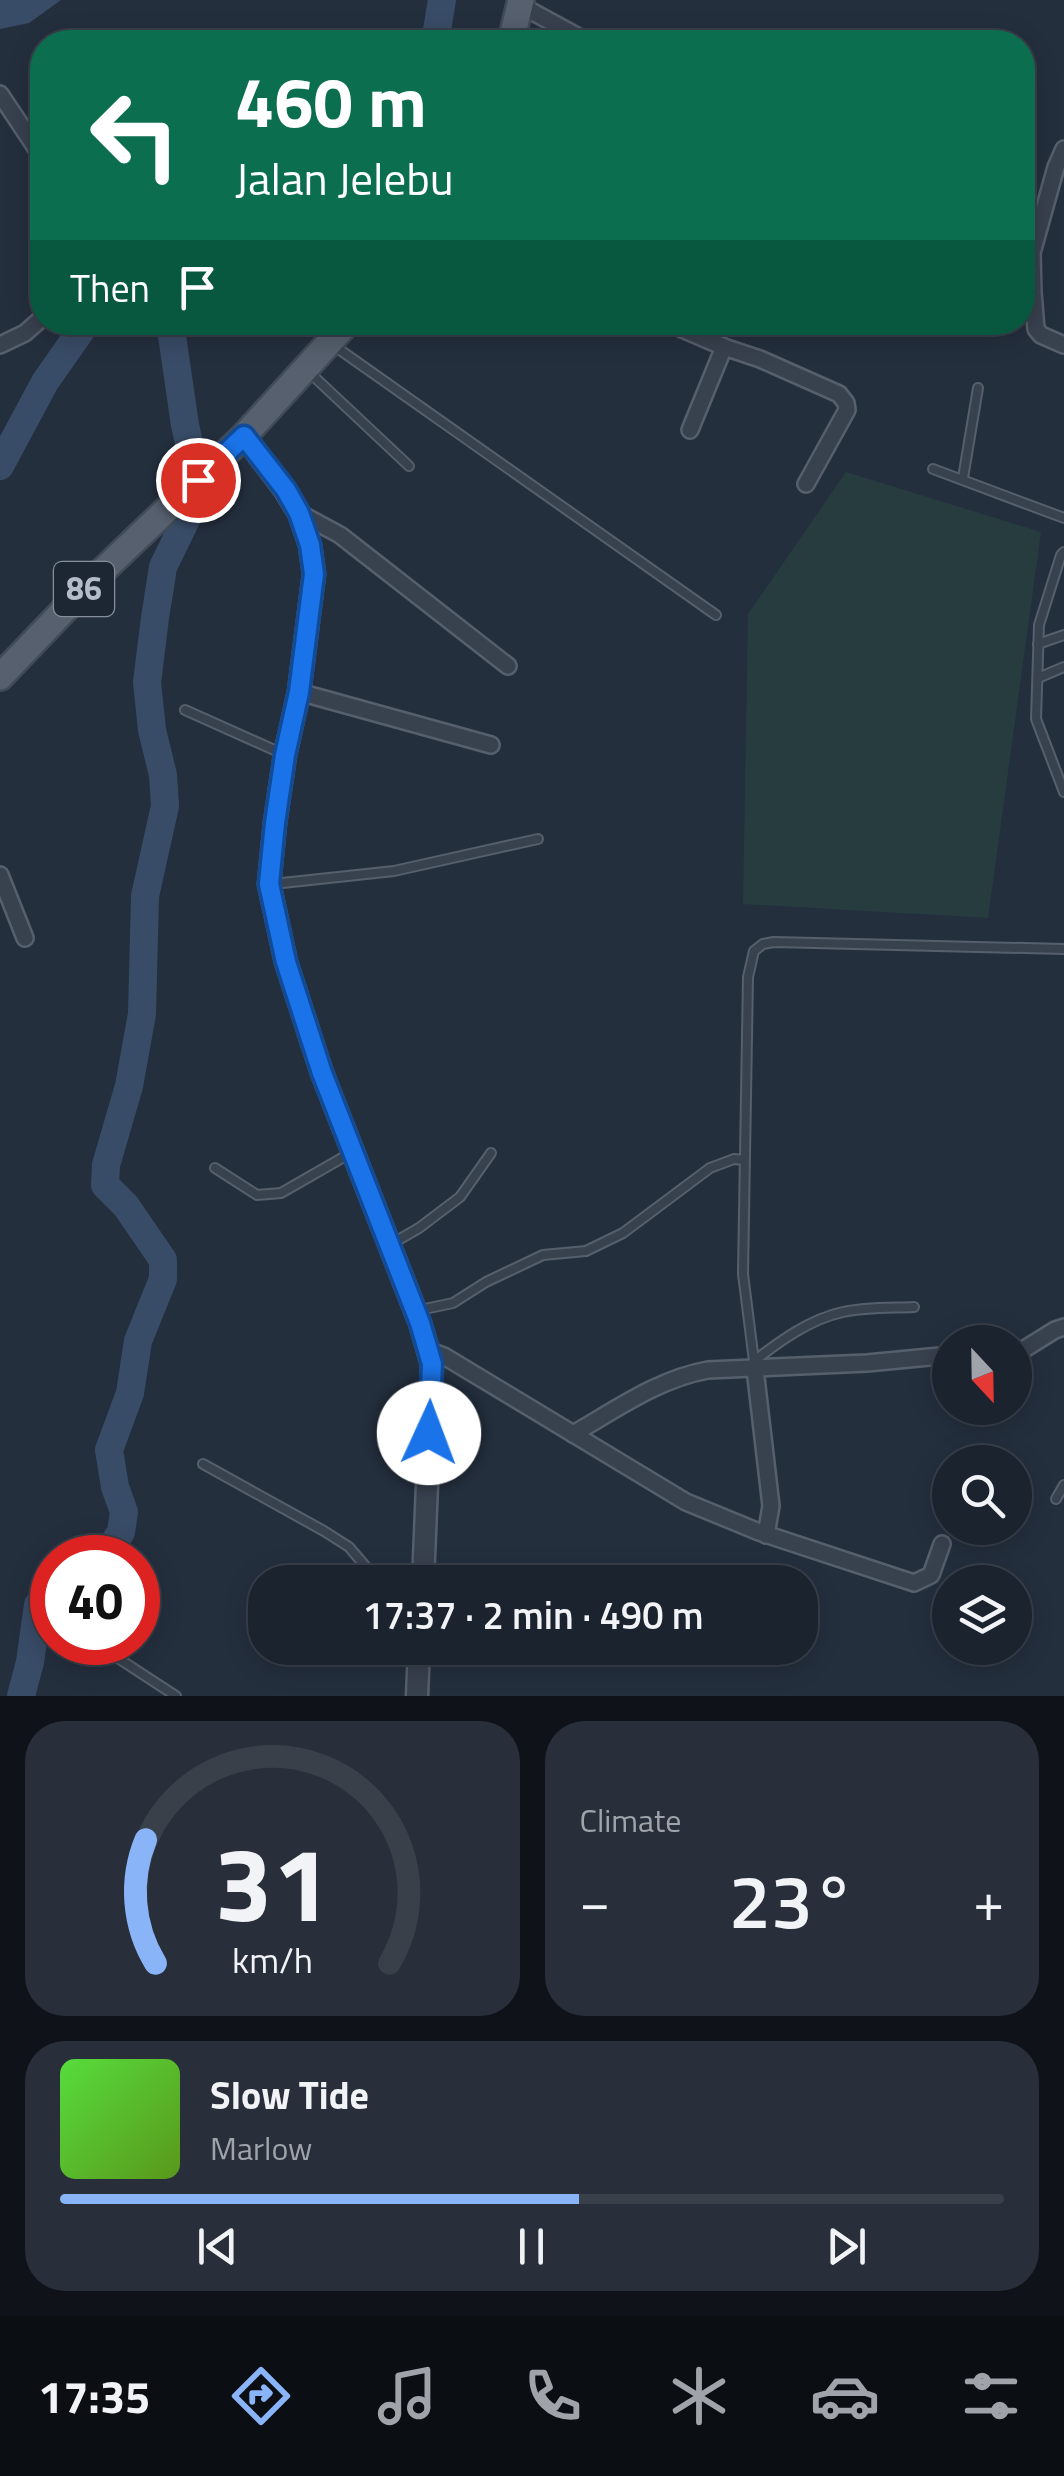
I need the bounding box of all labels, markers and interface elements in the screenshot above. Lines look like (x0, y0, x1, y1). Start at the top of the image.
text: 460 m (235, 48, 427, 154)
icon: left (70, 70, 200, 200)
text: Jalan Jelebu (235, 144, 454, 212)
text: Then (70, 259, 150, 317)
icon: arrive (170, 260, 225, 315)
pin (156, 438, 241, 523)
icon: arrive (171, 453, 226, 508)
road number: 86 (54, 562, 114, 616)
north arrow (932, 1325, 1032, 1425)
map controls (932, 1325, 1032, 1665)
position arrow (377, 1381, 481, 1485)
button: search (932, 1445, 1032, 1545)
speed limit sign: 40 (30, 1535, 160, 1665)
button: layers (932, 1565, 1032, 1665)
text: 17:37 · 2 min · 490 m (362, 1586, 704, 1644)
text: Climate (580, 1796, 681, 1844)
text: 31 (214, 1803, 330, 1961)
text: 23° (729, 1843, 855, 1957)
text: − (580, 1859, 610, 1942)
text: + (973, 1859, 1004, 1942)
text: km/h (232, 1932, 313, 1987)
text: Slow Tide (210, 2066, 369, 2124)
text: Marlow (210, 2124, 313, 2172)
icon: previous (190, 2219, 245, 2274)
icon: pause (504, 2219, 559, 2274)
icon: next (819, 2219, 874, 2274)
icon: directions (226, 2361, 296, 2431)
icon: music (372, 2361, 442, 2431)
icon: phone (518, 2361, 588, 2431)
icon: climate (664, 2361, 734, 2431)
icon: car (810, 2361, 880, 2431)
icon: filters (956, 2361, 1026, 2431)
text: 17:35 (38, 2362, 150, 2430)

